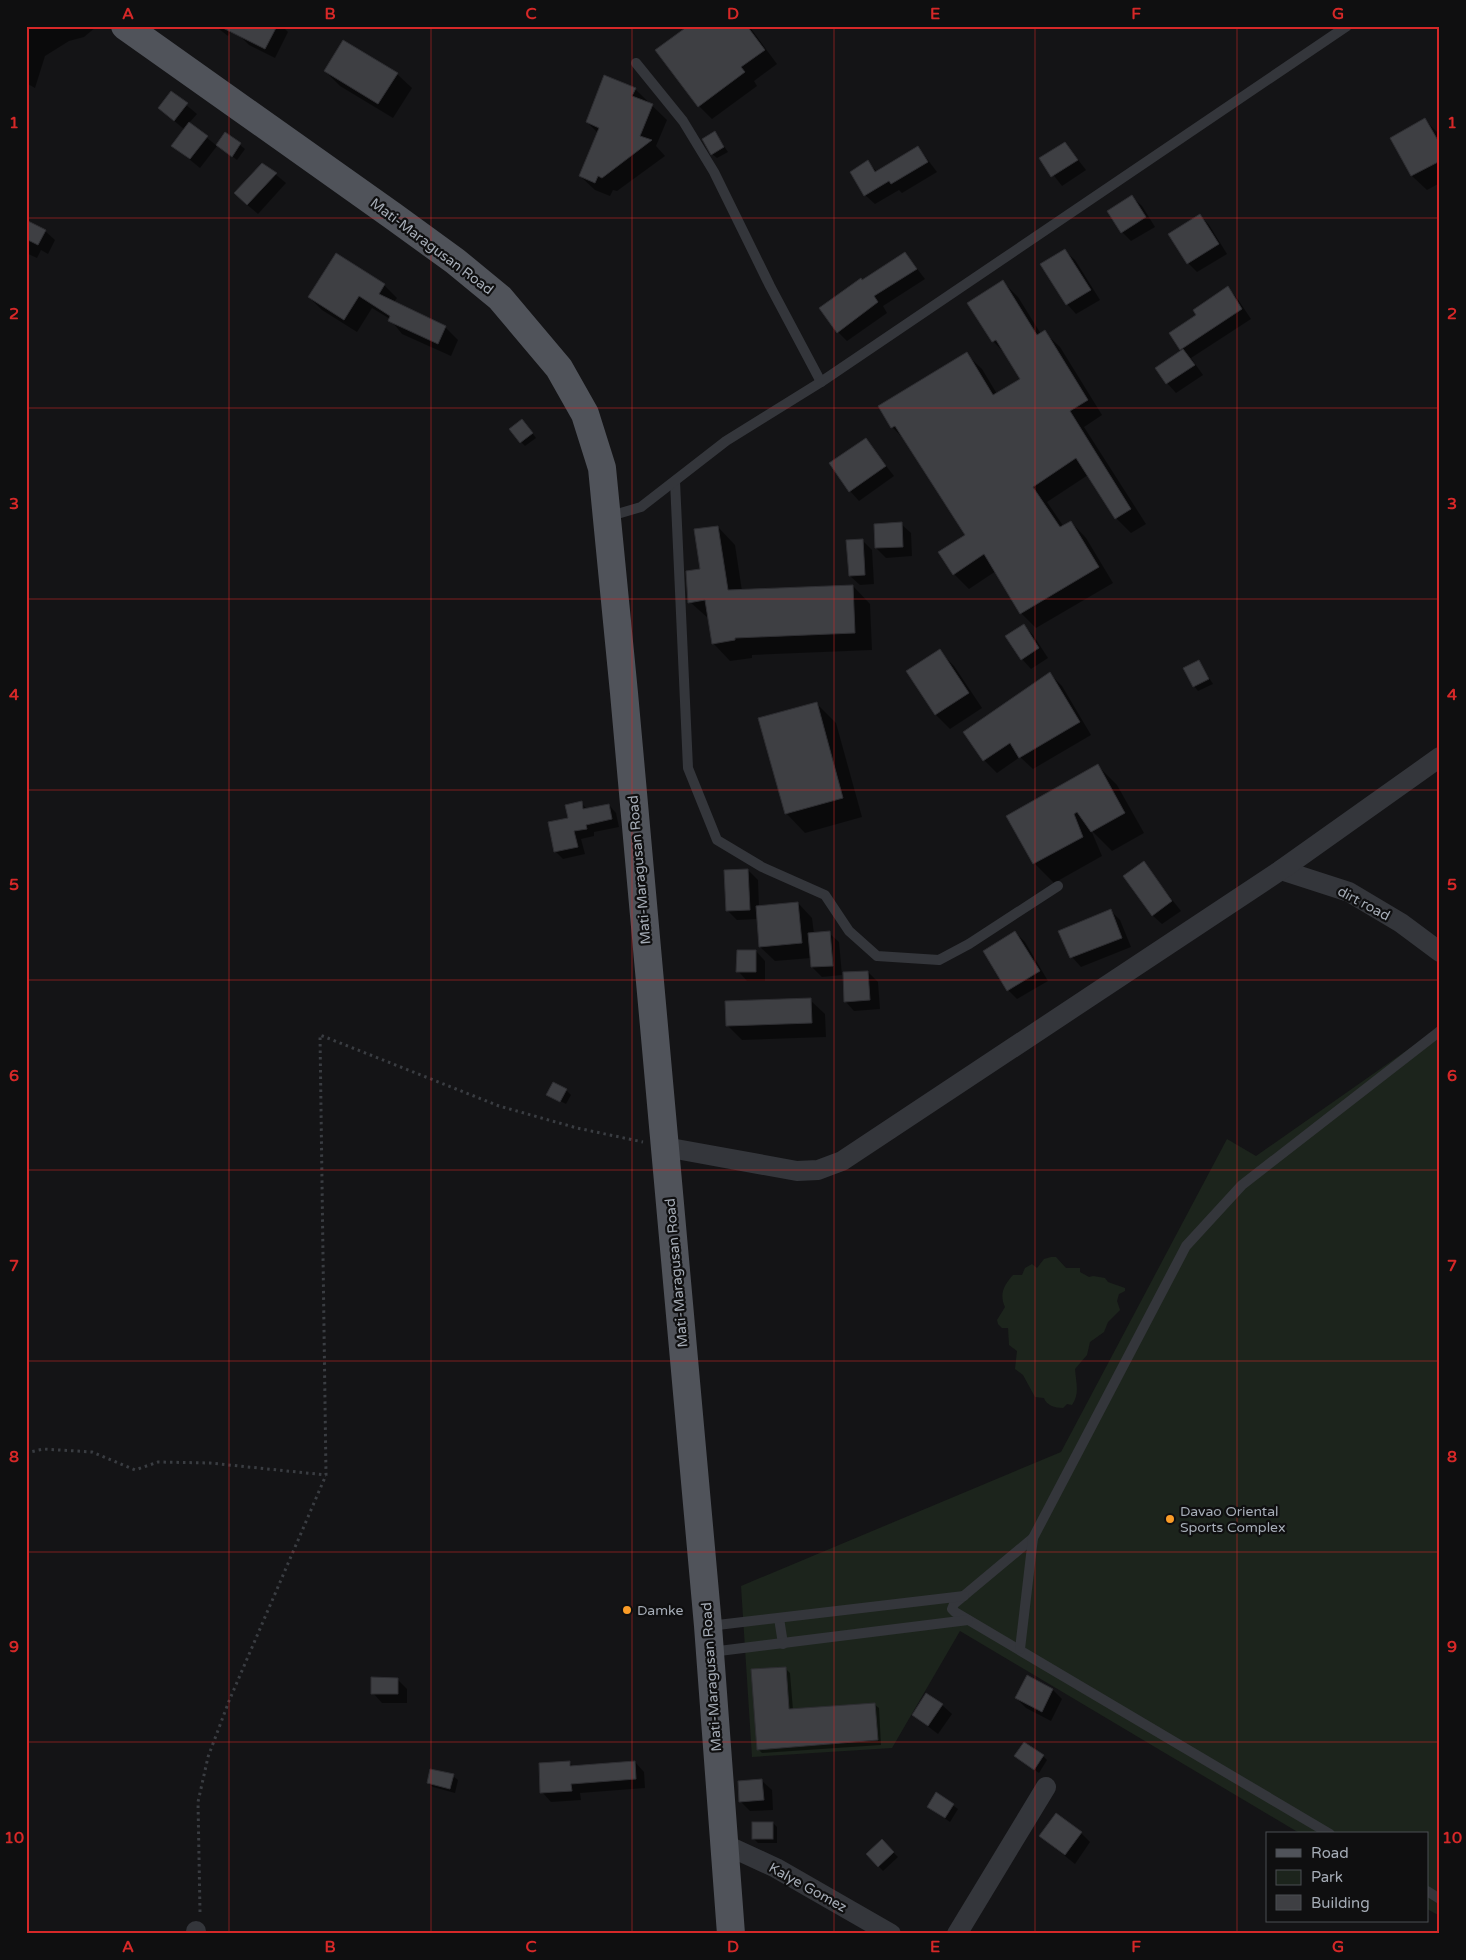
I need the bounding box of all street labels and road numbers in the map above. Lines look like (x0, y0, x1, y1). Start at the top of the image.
street label: Mati-Maragusan Road (367, 195, 497, 298)
street label: Mati-Maragusan Road (625, 795, 654, 945)
street label: dirt road (1335, 883, 1393, 924)
street label: Mati-Maragusan Road (662, 1198, 691, 1348)
street label: Mati-Maragusan Road (698, 1602, 725, 1752)
street label: Kalye Gomez (766, 1859, 850, 1916)

